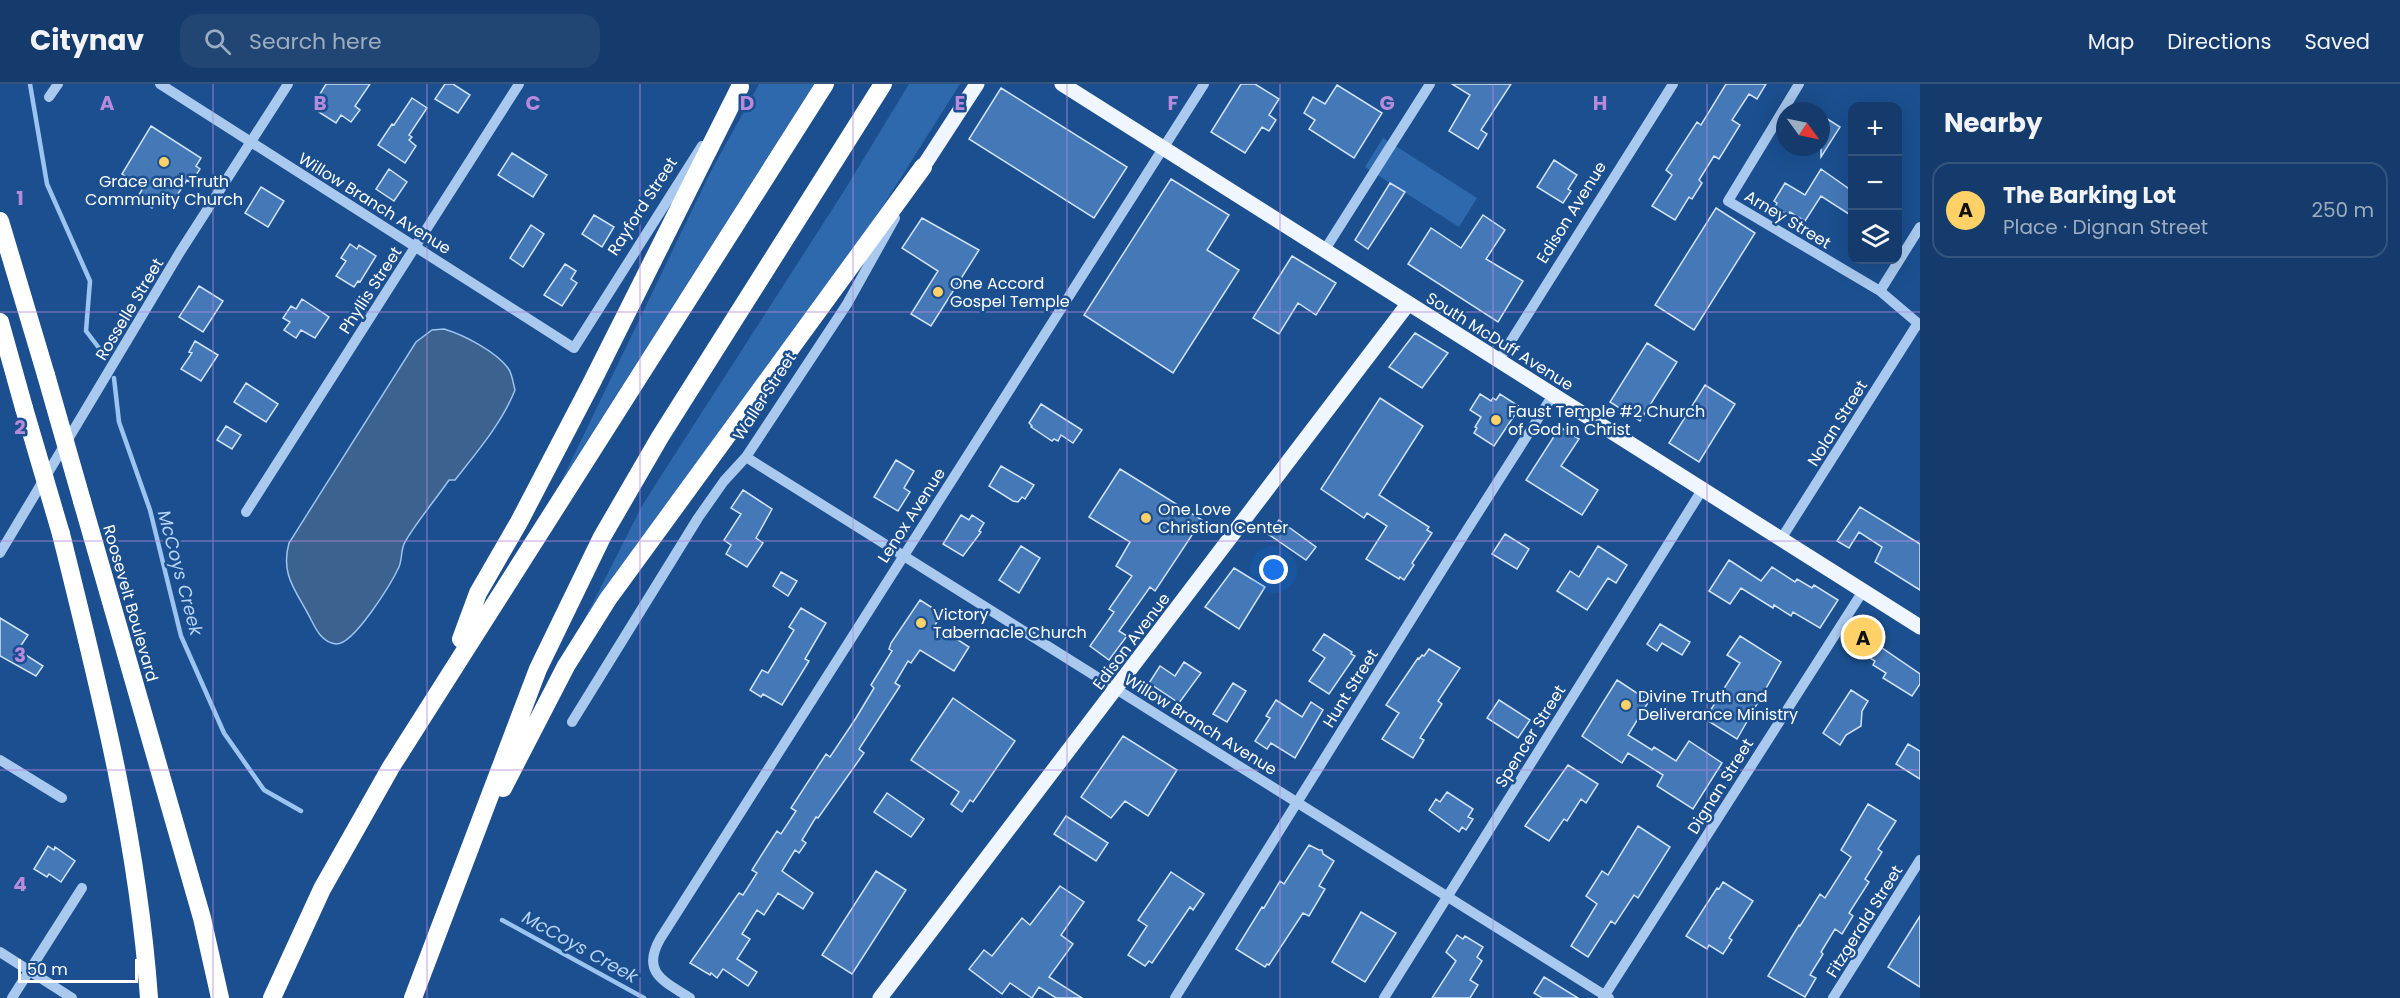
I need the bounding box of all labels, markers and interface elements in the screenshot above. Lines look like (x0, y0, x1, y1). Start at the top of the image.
search box (180, 14, 600, 68)
text: Citynav (30, 21, 144, 60)
icon: search (201, 25, 234, 58)
text: Search here (249, 26, 382, 57)
text: Map (2088, 27, 2134, 56)
text: Directions (2167, 27, 2271, 56)
text: Saved (2304, 27, 2370, 56)
text: A (100, 89, 115, 117)
text: B (313, 89, 327, 117)
text: C (525, 89, 541, 117)
text: D (740, 89, 754, 117)
text: E (955, 89, 965, 117)
text: F (1168, 89, 1179, 117)
text: G (1379, 89, 1395, 117)
text: H (1593, 89, 1607, 117)
north arrow (1776, 102, 1830, 156)
map controls (1848, 102, 1902, 264)
button: + (1848, 102, 1902, 156)
text: Nearby (1944, 105, 2042, 141)
street label: Willow Branch Avenue (294, 147, 456, 260)
street label: Rayford Street (602, 152, 683, 260)
marker: Grace and Truth Community Church (157, 155, 171, 169)
button: − (1848, 156, 1902, 210)
street label: Edison Avenue (1531, 157, 1612, 268)
place label: Grace and Truth Community Church (85, 170, 243, 211)
text: The Barking Lot (2003, 180, 2176, 211)
text: 1 (16, 184, 24, 212)
street label: Arney Street (1740, 185, 1835, 254)
text: A (1958, 196, 1973, 224)
text: 250 m (2311, 196, 2374, 224)
button: layers (1848, 210, 1902, 264)
text: Place · Dignan Street (2003, 213, 2208, 241)
street label: Phyllis Street (334, 242, 407, 338)
street label: Rosselle Street (90, 254, 169, 365)
place label: One Accord Gospel Temple (950, 272, 1070, 313)
marker: One Accord Gospel Temple (931, 285, 945, 299)
street label: South McDuff Avenue (1421, 287, 1578, 396)
street label: Waller Street (727, 347, 802, 445)
street label: Nolan Street (1802, 376, 1873, 471)
place label: Faust Temple #2 Church of God in Christ (1508, 400, 1705, 441)
text: 2 (14, 413, 26, 441)
marker: Faust Temple #2 Church of God in Christ (1489, 413, 1503, 427)
street label: Lenox Avenue (872, 463, 951, 567)
place label: One Love Christian Center (1158, 498, 1288, 539)
water label: McCoys Creek (152, 507, 209, 639)
marker: One Love Christian Center (1139, 511, 1153, 525)
street label: Roosevelt Boulevard (97, 522, 164, 684)
your location (1259, 555, 1288, 584)
street label: Edison Avenue (1087, 588, 1176, 695)
place label: Victory Tabernacle Church (933, 603, 1087, 644)
pin: A (1844, 614, 1882, 660)
marker: Victory Tabernacle Church (914, 616, 928, 630)
text: 3 (14, 641, 26, 669)
street label: Hunt Street (1317, 644, 1384, 732)
street label: Willow Branch Avenue (1120, 668, 1282, 781)
street label: Spencer Street (1490, 680, 1571, 792)
place label: Divine Truth and Deliverance Ministry (1638, 685, 1798, 726)
marker: Divine Truth and Deliverance Ministry (1619, 698, 1633, 712)
street label: Dignan Street (1682, 734, 1759, 838)
street label: Fitzgerald Street (1821, 861, 1908, 982)
text: 4 (13, 870, 27, 898)
water label: McCoys Creek (518, 904, 643, 989)
scale bar (18, 956, 138, 984)
text: 50 m (27, 958, 68, 981)

